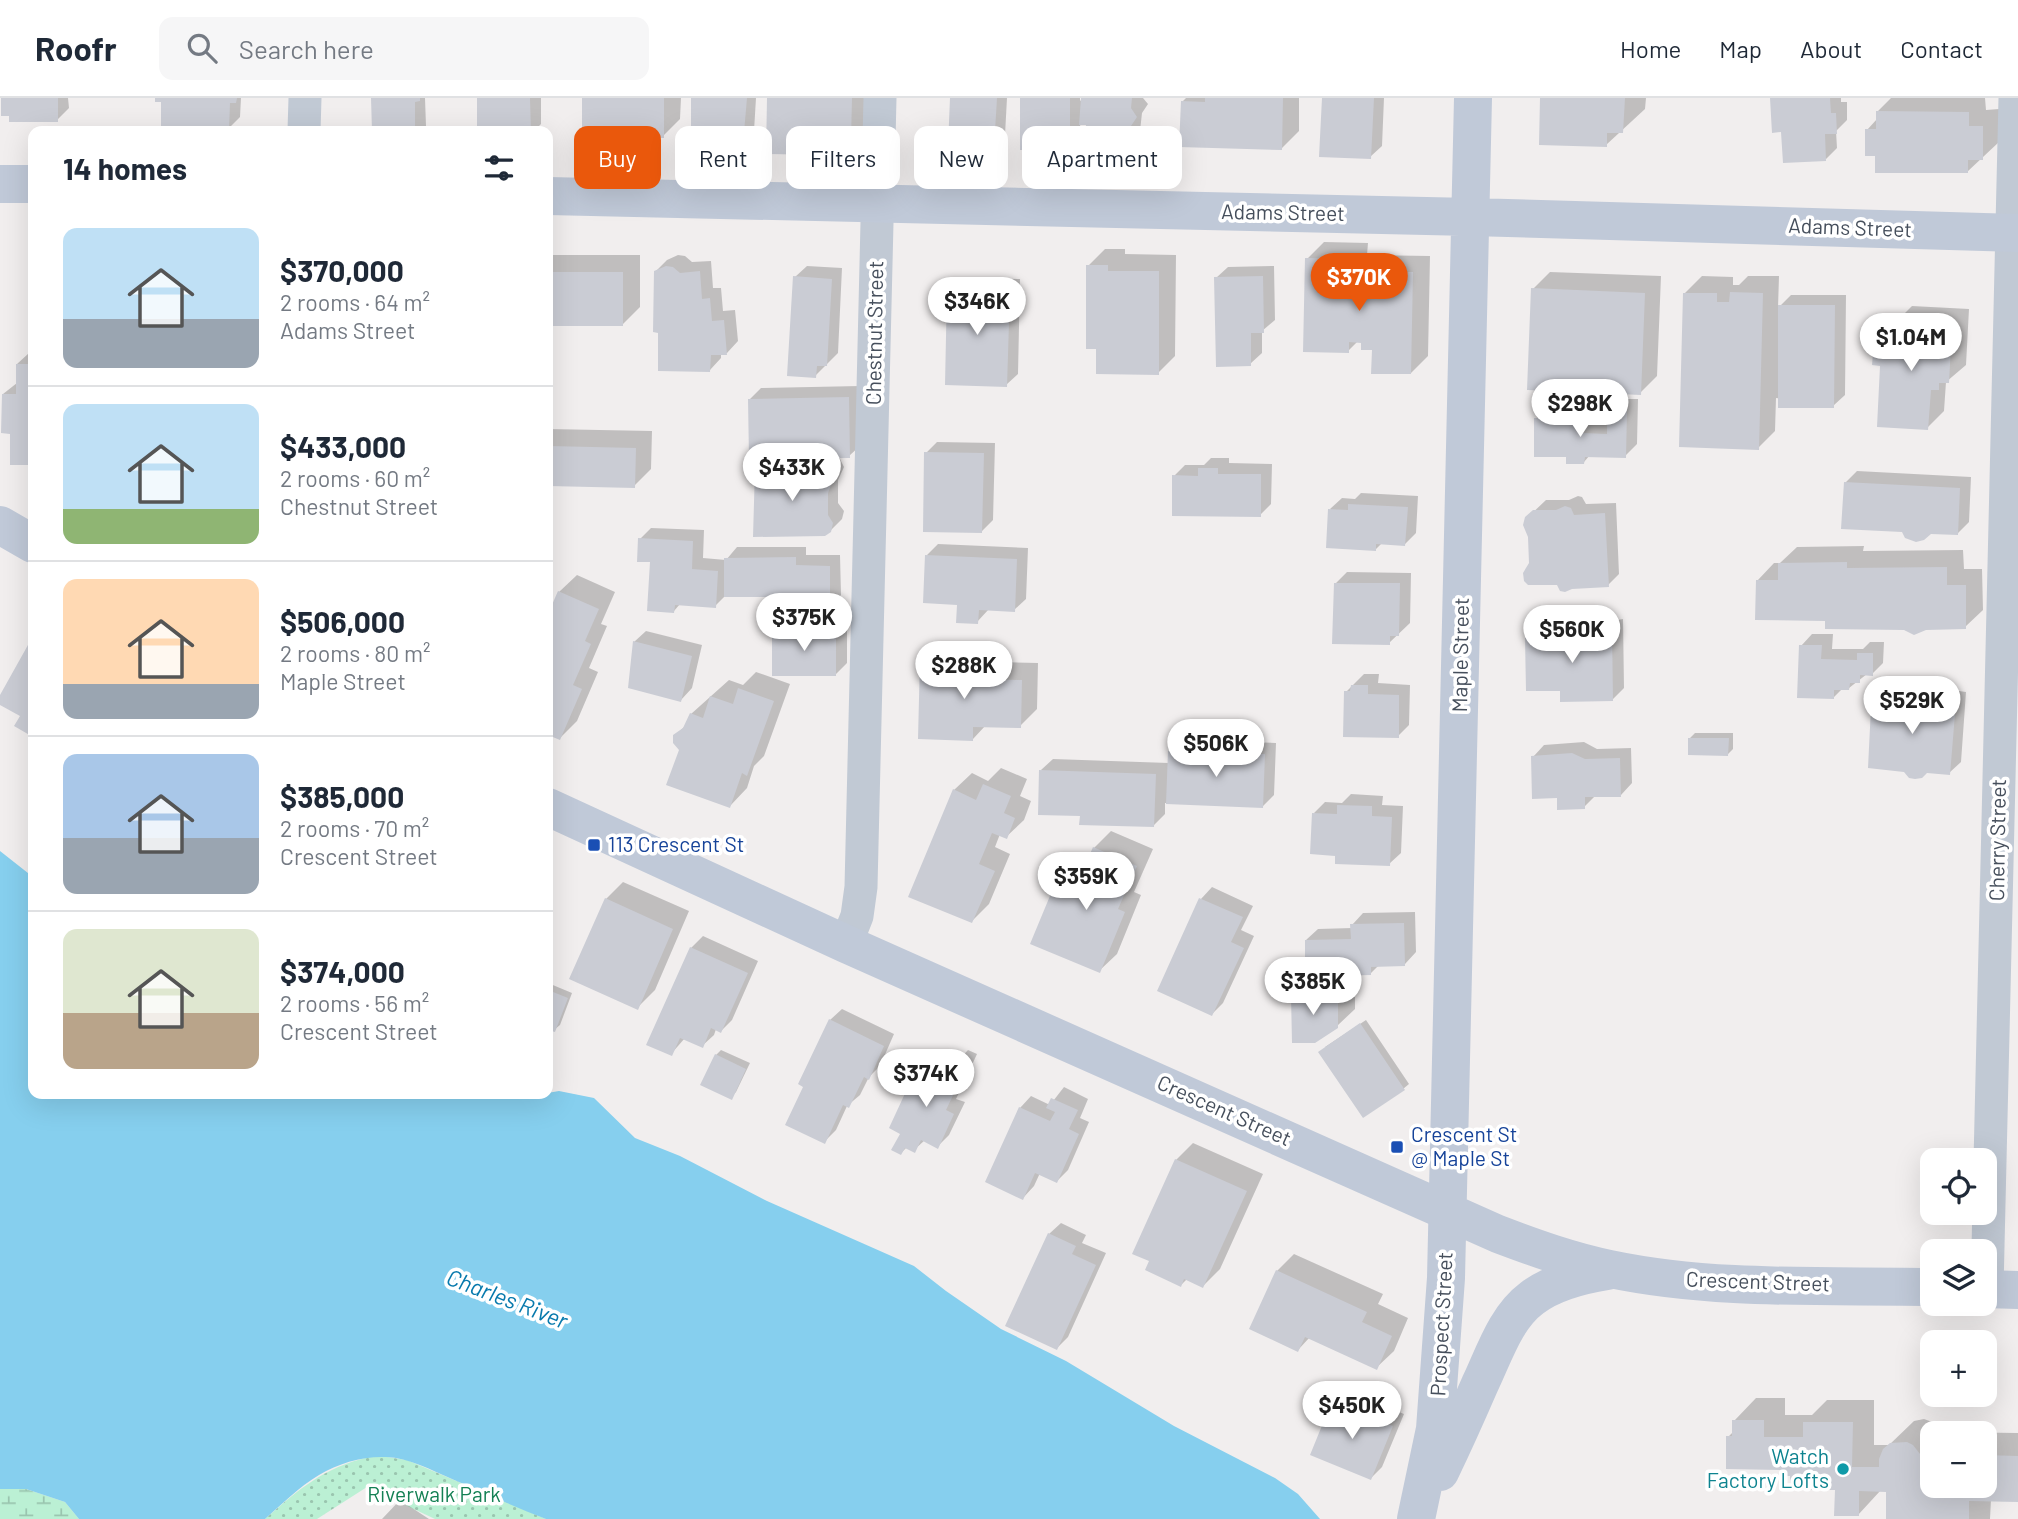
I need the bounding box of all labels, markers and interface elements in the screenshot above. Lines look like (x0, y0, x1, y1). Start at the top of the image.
search box (159, 17, 649, 80)
text: Roofr (35, 28, 117, 68)
icon: search (183, 29, 221, 67)
text: Search here (239, 33, 374, 64)
text: Home (1620, 34, 1681, 63)
text: Map (1719, 34, 1762, 63)
text: About (1800, 34, 1862, 63)
text: Contact (1900, 34, 1983, 63)
chip: Buy (574, 126, 661, 189)
chip: Rent (675, 126, 772, 189)
chip: Filters (786, 126, 900, 189)
chip: New (914, 126, 1008, 189)
chip: Apartment (1022, 126, 1182, 189)
icon: filters (480, 149, 518, 187)
text: 14 homes (63, 150, 187, 186)
street label: Adams Street (1221, 198, 1345, 225)
street label: Adams Street (1788, 212, 1912, 241)
text: $370,000 (280, 252, 404, 288)
pin: $370K (1310, 254, 1408, 313)
icon: home (119, 256, 203, 340)
street label: Chestnut Street (860, 261, 887, 405)
text: $370K (1327, 262, 1391, 290)
pin: $346K (928, 278, 1026, 337)
text: $346K (944, 286, 1010, 314)
text: 2 rooms · 64 m² (280, 288, 430, 316)
pin: $1.04M (1854, 314, 1968, 373)
text: Adams Street (280, 316, 415, 344)
text: $1.04M (1876, 322, 1946, 350)
pin: $298K (1531, 380, 1629, 439)
text: $298K (1547, 388, 1613, 416)
text: $433,000 (280, 428, 406, 464)
icon: home (119, 432, 203, 516)
pin: $433K (743, 444, 841, 503)
text: $433K (759, 452, 825, 480)
text: 2 rooms · 60 m² (280, 464, 430, 492)
text: Chestnut Street (280, 492, 438, 520)
pin: $375K (755, 594, 853, 653)
street label: Maple Street (1446, 597, 1473, 713)
text: $375K (772, 602, 836, 630)
text: $506,000 (280, 603, 405, 639)
pin: $560K (1523, 606, 1621, 665)
icon: home (119, 607, 203, 691)
text: $560K (1539, 614, 1605, 642)
text: 2 rooms · 80 m² (280, 639, 430, 667)
pin: $288K (915, 642, 1013, 701)
text: $288K (931, 650, 997, 678)
text: Maple Street (280, 667, 406, 695)
pin: $529K (1863, 676, 1961, 736)
text: $529K (1879, 685, 1945, 713)
pin: $506K (1167, 720, 1265, 779)
text: $506K (1183, 728, 1249, 756)
text: $385,000 (280, 778, 404, 814)
street label: Cherry Street (1983, 779, 2010, 901)
icon: home (119, 782, 203, 866)
text: 2 rooms · 70 m² (280, 814, 429, 842)
place label: 113 Crescent St (608, 831, 744, 856)
marker: 113 Crescent St (586, 837, 602, 853)
text: Crescent Street (280, 842, 438, 870)
pin: $359K (1037, 852, 1135, 912)
text: $359K (1054, 861, 1118, 889)
text: $374,000 (280, 953, 405, 989)
icon: home (119, 957, 203, 1041)
pin: $385K (1264, 958, 1362, 1017)
text: $385K (1281, 966, 1345, 994)
text: 2 rooms · 56 m² (280, 989, 429, 1017)
text: Crescent Street (280, 1017, 438, 1045)
pin: $374K (877, 1049, 975, 1109)
text: $374K (893, 1058, 959, 1086)
street label: Crescent Street (1154, 1069, 1295, 1150)
place label: Crescent St @ Maple St (1411, 1121, 1518, 1170)
marker: Crescent St @ Maple St (1389, 1139, 1405, 1155)
map controls (1920, 1148, 1997, 1498)
button: locate (1920, 1148, 1997, 1225)
button: layers (1920, 1239, 1997, 1316)
street label: Prospect Street (1424, 1251, 1457, 1397)
water label: Charles River (443, 1262, 573, 1334)
street label: Crescent Street (1686, 1265, 1830, 1296)
button: + (1920, 1330, 1997, 1407)
pin: $450K (1303, 1382, 1401, 1441)
text: $450K (1319, 1390, 1385, 1418)
button: − (1920, 1421, 1997, 1498)
place label: Watch Factory Lofts (1707, 1443, 1829, 1492)
marker: Watch Factory Lofts (1835, 1461, 1851, 1477)
park label: Riverwalk Park (367, 1481, 501, 1506)

